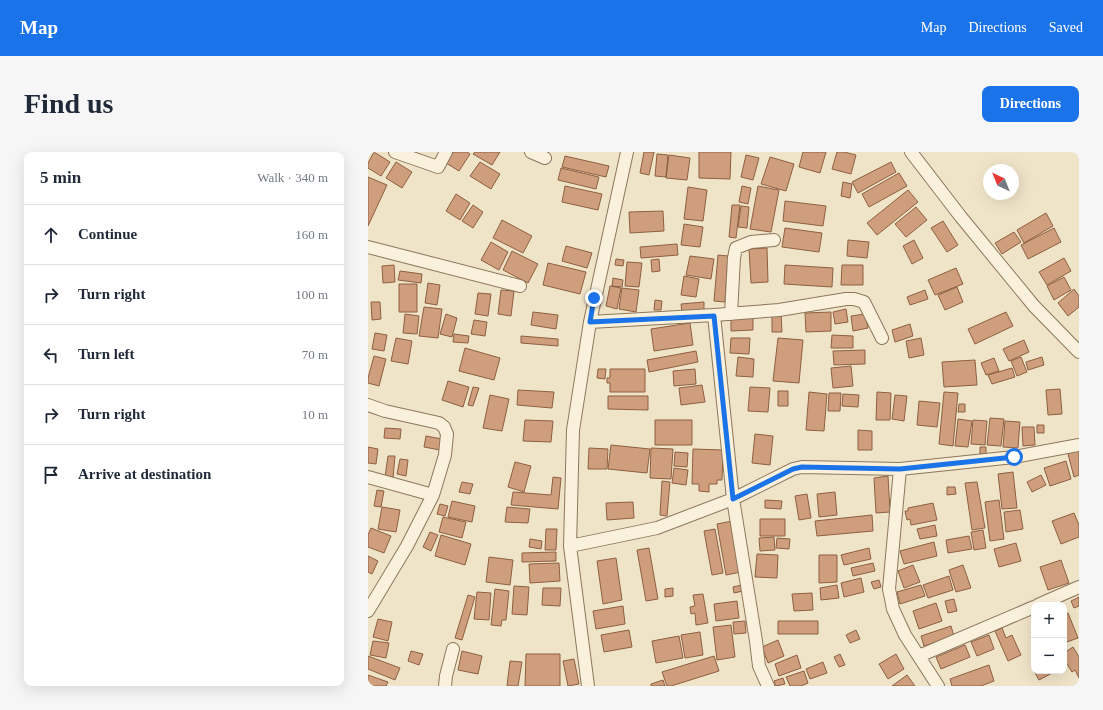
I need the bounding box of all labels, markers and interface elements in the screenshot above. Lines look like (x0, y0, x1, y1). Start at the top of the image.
text: Map (20, 17, 58, 38)
text: Map (921, 20, 946, 35)
text: Directions (968, 20, 1027, 35)
text: Saved (1049, 20, 1083, 35)
button: Directions (982, 86, 1079, 122)
text: Find us (24, 88, 114, 119)
north arrow (983, 164, 1019, 200)
text: 5 min (40, 168, 81, 187)
text: Walk · 340 m (257, 170, 328, 185)
icon: ahead (40, 224, 62, 246)
text: Continue (78, 226, 137, 242)
text: 160 m (295, 227, 328, 242)
icon: right (40, 284, 62, 306)
text: Turn right (78, 286, 145, 302)
text: 100 m (295, 287, 328, 302)
route end (585, 289, 603, 307)
icon: left (40, 344, 62, 366)
text: Turn left (78, 346, 135, 362)
text: 70 m (302, 347, 328, 362)
icon: right (40, 404, 62, 426)
text: Turn right (78, 406, 145, 422)
text: 10 m (302, 407, 328, 422)
route start (1005, 448, 1023, 466)
icon: arrive (40, 464, 62, 486)
text: Arrive at destination (78, 466, 211, 482)
map controls (1031, 602, 1067, 674)
button: + (1031, 602, 1067, 638)
button: − (1031, 638, 1067, 674)

